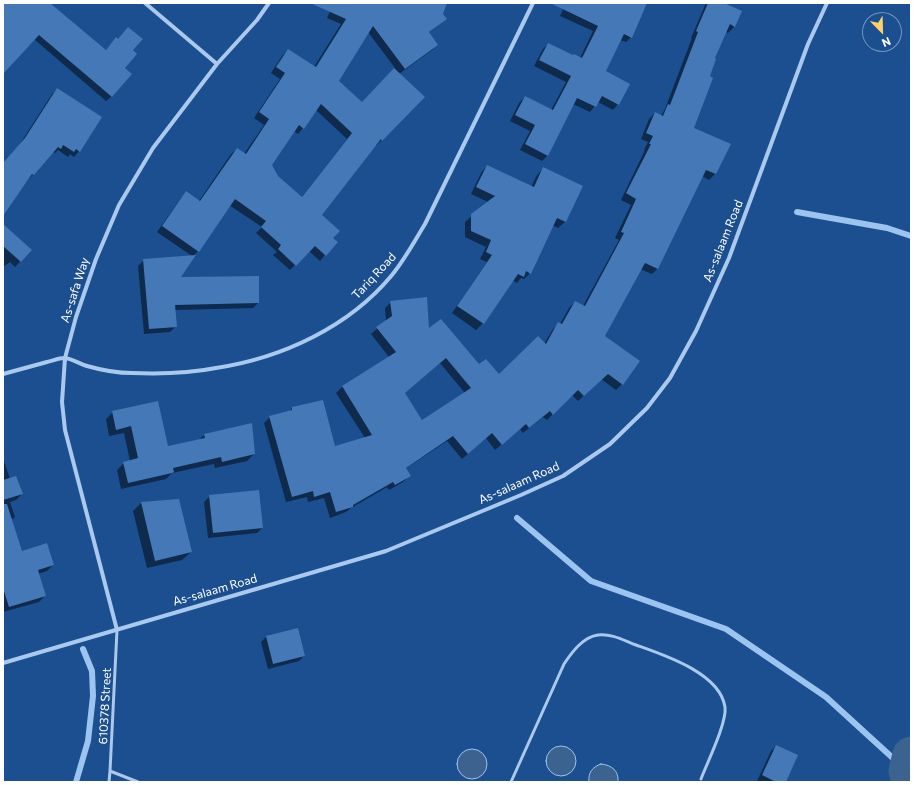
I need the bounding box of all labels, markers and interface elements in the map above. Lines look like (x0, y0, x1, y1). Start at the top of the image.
north arrow (862, 12, 902, 52)
text: N (880, 35, 893, 50)
street label: As-salaam Road (700, 198, 746, 284)
street label: Tariq Road (349, 250, 399, 302)
street label: As-safa Way (58, 256, 92, 324)
street label: As-salaam Road (476, 459, 562, 507)
street label: As-salaam Road (171, 571, 259, 609)
street label: 610378 Street (96, 667, 114, 745)

